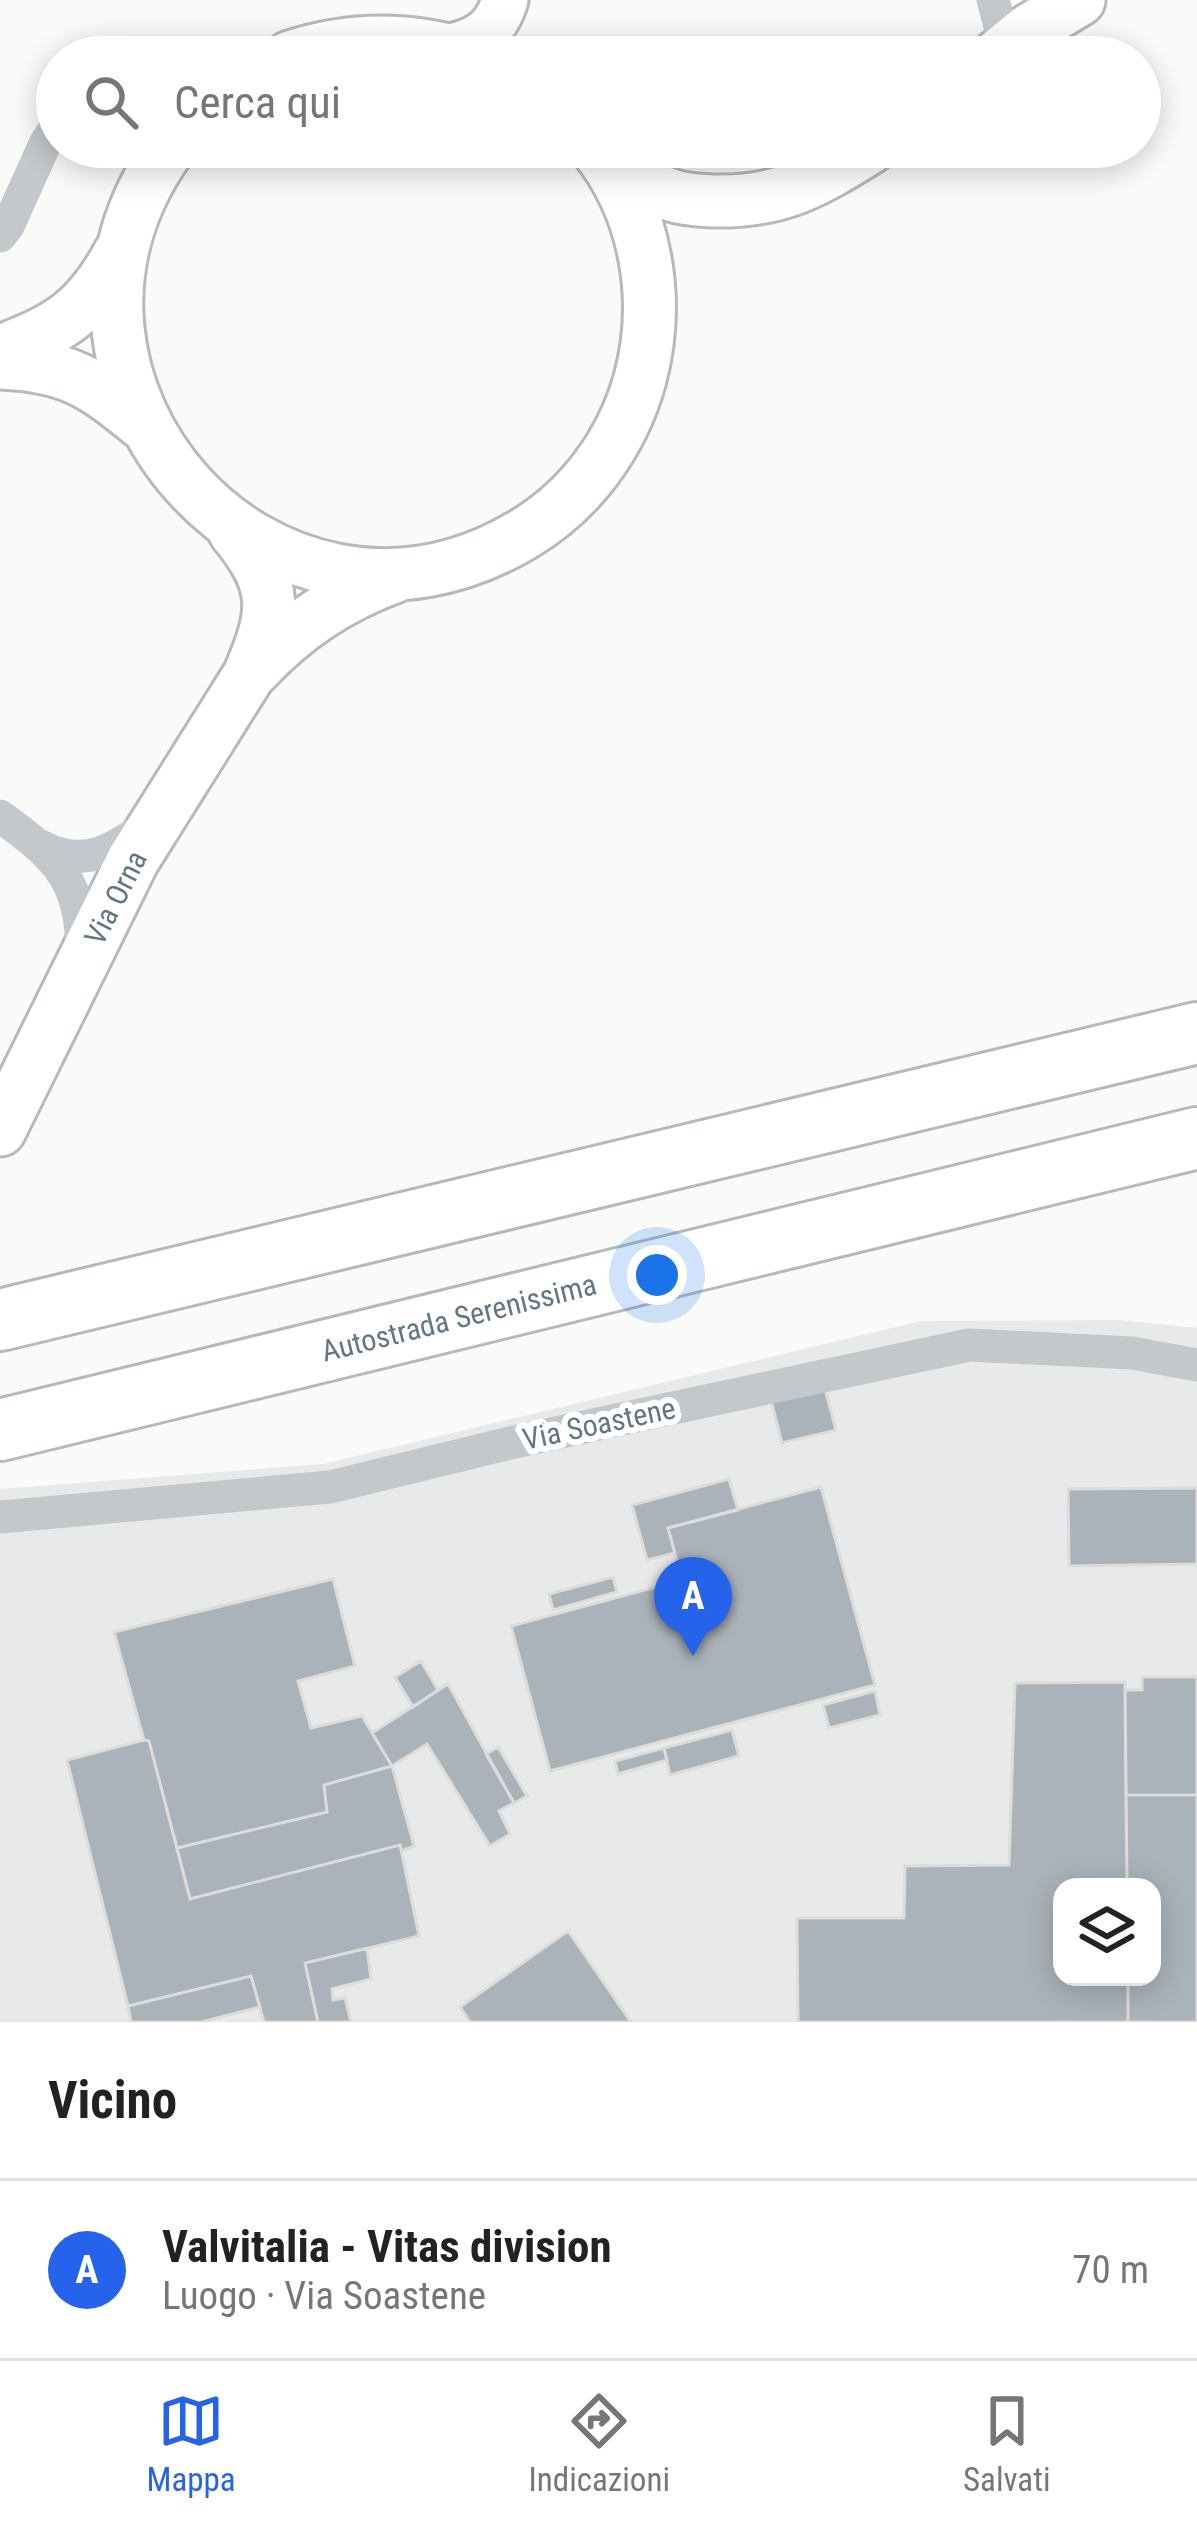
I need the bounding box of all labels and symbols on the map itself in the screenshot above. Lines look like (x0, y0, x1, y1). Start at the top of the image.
street label: Via Orna (77, 845, 154, 951)
your location (627, 1245, 687, 1305)
street label: Autostrada Serenissima (318, 1266, 600, 1369)
street label: Via Soastene (519, 1390, 678, 1457)
pin: A (654, 1557, 732, 1656)

